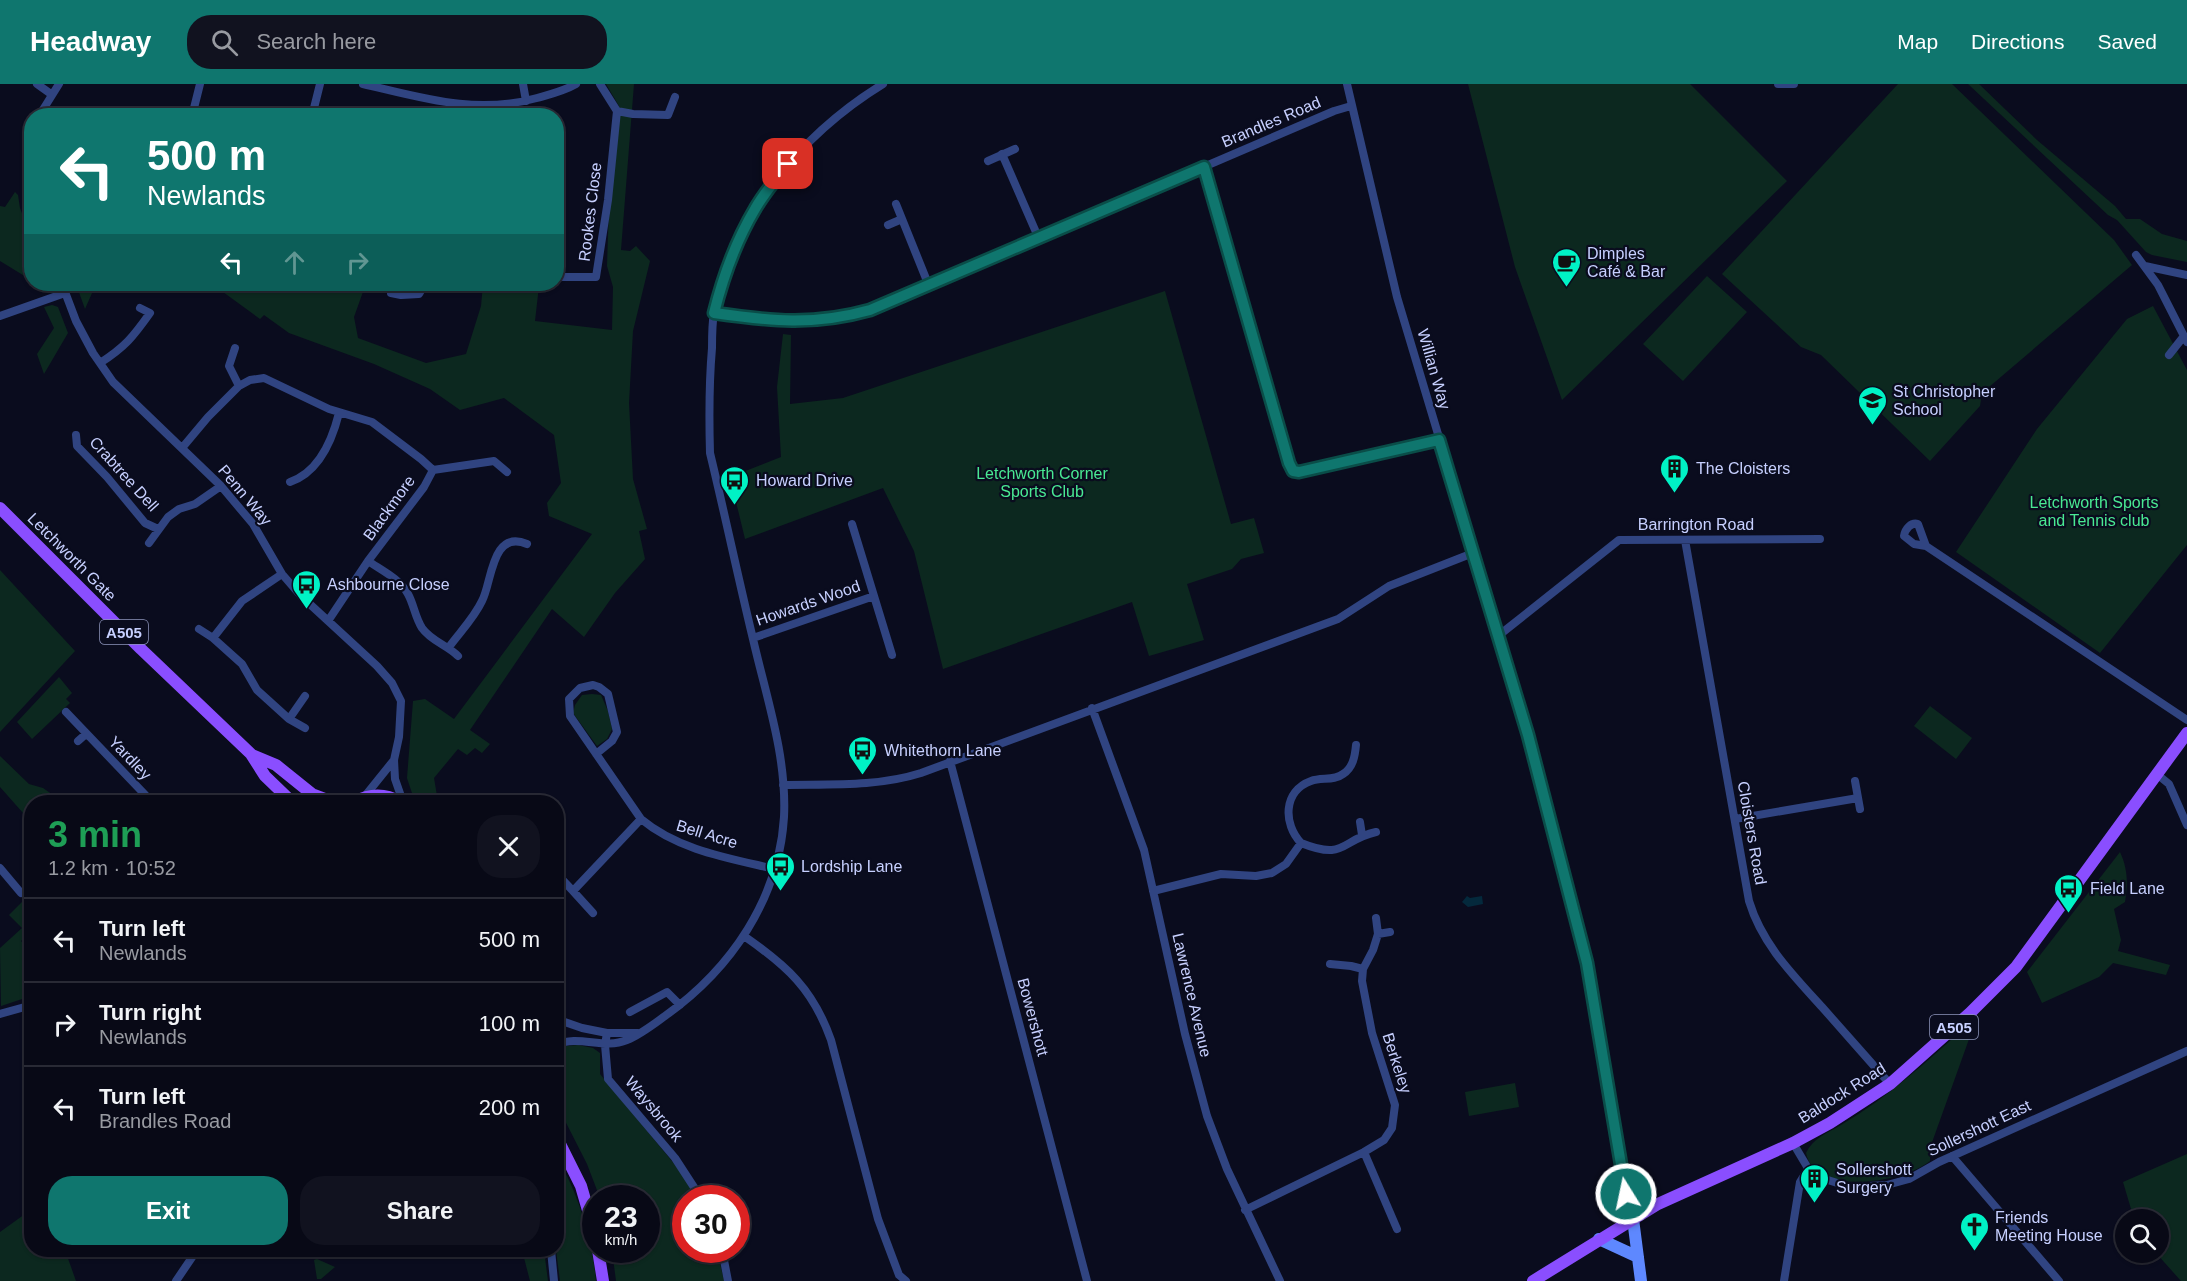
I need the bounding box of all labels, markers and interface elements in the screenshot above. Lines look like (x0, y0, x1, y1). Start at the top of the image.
search box (187, 15, 607, 69)
text: Headway (30, 26, 151, 57)
icon: search (208, 26, 241, 59)
text: Search here (256, 29, 376, 54)
text: Map (1897, 30, 1938, 53)
text: Directions (1971, 30, 2064, 53)
text: Saved (2097, 30, 2157, 53)
street label: Brandles Road (1219, 93, 1323, 151)
icon: left (48, 132, 126, 210)
text: 500 m (147, 132, 266, 179)
pin (762, 138, 813, 189)
icon: arrive (771, 147, 804, 180)
street label: Rookes Close (575, 161, 605, 262)
text: Newlands (147, 181, 266, 211)
place label: Dimples Café & Bar (1587, 245, 1666, 280)
icon: left (215, 246, 248, 279)
icon: ahead (278, 246, 311, 279)
icon: right (341, 246, 374, 279)
cafe icon: Dimples Café & Bar (1550, 246, 1582, 288)
street label: Willian Way (1414, 327, 1454, 411)
place label: St Christopher School (1893, 383, 1996, 418)
school or university icon: St Christopher School (1856, 384, 1888, 426)
street label: Crabtree Dell (86, 433, 162, 515)
building icon: The Cloisters (1659, 452, 1691, 494)
place label: The Cloisters (1696, 460, 1790, 477)
street label: Penn Way (215, 461, 275, 529)
bus stop icon: Howard Drive (719, 464, 751, 506)
park label: Letchworth Corner Sports Club (976, 465, 1108, 500)
street label: Blackmore (360, 472, 418, 544)
place label: Howard Drive (756, 472, 853, 489)
park label: Letchworth Sports and Tennis club (2030, 494, 2158, 529)
street label: Letchworth Gate (24, 509, 120, 605)
street label: Barrington Road (1638, 516, 1754, 533)
bus stop icon: Ashbourne Close (290, 568, 322, 610)
place label: Ashbourne Close (327, 576, 450, 593)
street label: Howards Wood (754, 577, 862, 629)
road number: A505 (100, 620, 148, 644)
street label: Yardley (105, 733, 155, 783)
bus stop icon: Whitethorn Lane (847, 734, 879, 776)
place label: Whitethorn Lane (884, 742, 1002, 759)
street label: Cloisters Road (1735, 780, 1769, 886)
text: 3 min (48, 814, 142, 855)
button: close (477, 815, 540, 878)
street label: Bell Acre (674, 817, 740, 851)
bus stop icon: Lordship Lane (764, 850, 796, 892)
text: 1.2 km · 10:52 (48, 857, 176, 879)
place label: Lordship Lane (801, 858, 903, 875)
bus stop icon: Field Lane (2053, 872, 2085, 914)
place label: Field Lane (2090, 880, 2165, 897)
text: Turn left (99, 916, 185, 941)
icon: left (48, 924, 81, 957)
text: 500 m (479, 927, 540, 952)
street label: Lawrence Avenue (1169, 931, 1215, 1059)
text: Newlands (99, 942, 187, 964)
street label: Bowershott (1014, 976, 1052, 1058)
text: Turn right (99, 1000, 201, 1025)
icon: right (48, 1008, 81, 1041)
text: 100 m (479, 1011, 540, 1036)
road number: A505 (1930, 1015, 1978, 1039)
text: Newlands (99, 1026, 187, 1048)
street label: Berkeley (1379, 1031, 1415, 1095)
street label: Baldock Road (1795, 1059, 1889, 1127)
street label: Waysbrook (622, 1073, 687, 1146)
text: Turn left (99, 1084, 185, 1109)
icon: left (48, 1092, 81, 1125)
text: 200 m (479, 1095, 540, 1120)
street label: Sollershott East (1925, 1096, 2034, 1159)
text: Brandles Road (99, 1110, 231, 1132)
place label: Sollershott Surgery (1836, 1161, 1912, 1196)
position arrow (1594, 1162, 1658, 1226)
building icon: Sollershott Surgery (1799, 1162, 1831, 1204)
button: Exit (48, 1176, 288, 1245)
button: Share (300, 1176, 540, 1245)
speed limit sign: 30 (672, 1185, 750, 1263)
text: 23 (604, 1200, 638, 1233)
place label: Friends Meeting House (1995, 1209, 2103, 1244)
map controls (2115, 1209, 2169, 1263)
button: search (2115, 1209, 2169, 1263)
church icon: Friends Meeting House (1958, 1210, 1990, 1252)
text: km/h (605, 1231, 637, 1248)

